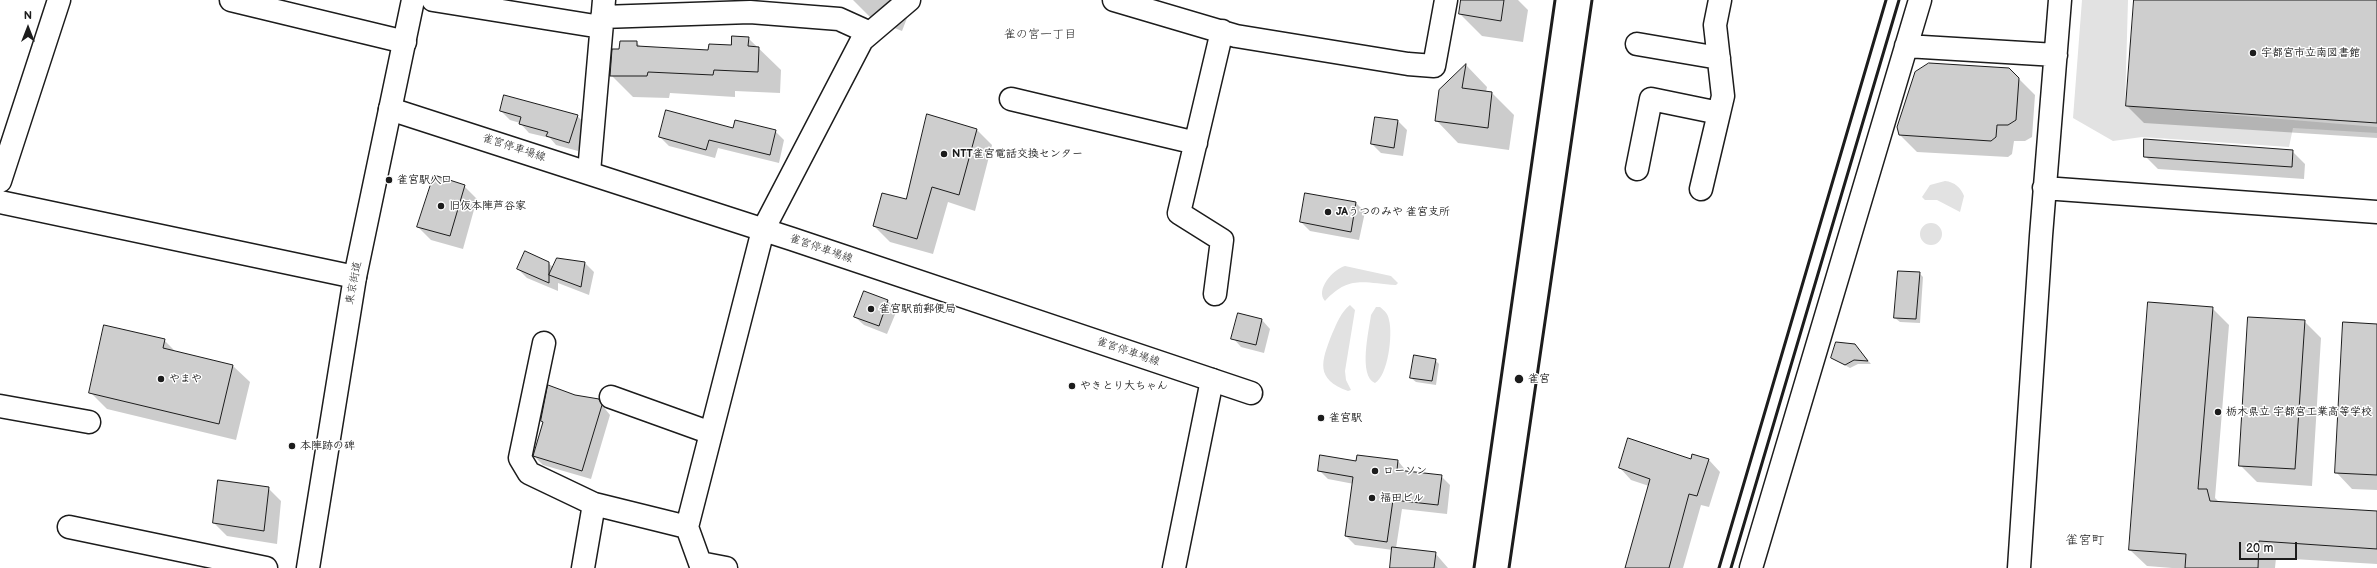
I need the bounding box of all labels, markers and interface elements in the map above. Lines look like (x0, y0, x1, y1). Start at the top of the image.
north arrow (8, 8, 48, 48)
text: N (24, 9, 32, 22)
district label: 雀の宮一丁目 (1004, 28, 1076, 42)
place label: 宇都宮市立南図書館 (2261, 46, 2360, 60)
marker: 宇都宮市立南図書館 (2248, 48, 2258, 58)
street label: 雀宮停車場線 (481, 132, 547, 164)
place label: NTT雀宮電話交換センター (952, 147, 1083, 161)
marker: NTT雀宮電話交換センター (939, 149, 949, 159)
place label: 雀宮駅入口 (397, 173, 452, 187)
marker: 雀宮駅入口 (384, 175, 394, 185)
place label: 旧仮本陣芦谷家 (449, 199, 526, 213)
marker: 旧仮本陣芦谷家 (436, 201, 446, 211)
place label: JAうつのみや 雀宮支所 (1336, 205, 1450, 219)
marker: JAうつのみや 雀宮支所 (1323, 207, 1333, 217)
street label: 雀宮停車場線 (788, 232, 854, 266)
street label: 東京街道 (343, 260, 365, 306)
place label: 雀宮駅前郵便局 (879, 302, 956, 316)
marker: 雀宮駅前郵便局 (866, 304, 876, 314)
street label: 雀宮停車場線 (1095, 335, 1161, 369)
place label: やまや (169, 372, 202, 386)
place label: 雀宮 (1528, 372, 1550, 386)
marker: 雀宮 (1513, 373, 1525, 385)
marker: やまや (156, 374, 166, 384)
place label: やきとり大ちゃん (1080, 379, 1168, 393)
marker: やきとり大ちゃん (1067, 381, 1077, 391)
place label: 栃木県立 宇都宮工業高等学校 (2226, 405, 2372, 419)
marker: 栃木県立 宇都宮工業高等学校 (2213, 407, 2223, 417)
place label: 雀宮駅 (1329, 411, 1362, 425)
marker: 雀宮駅 (1316, 413, 1326, 423)
place label: 本陣跡の碑 (300, 439, 355, 453)
marker: 本陣跡の碑 (287, 441, 297, 451)
place label: ローソン (1383, 464, 1427, 478)
marker: ローソン (1370, 466, 1380, 476)
place label: 福田ビル (1380, 491, 1424, 505)
marker: 福田ビル (1367, 493, 1377, 503)
district label: 雀宮町 (2066, 533, 2104, 549)
scale bar (2241, 534, 2299, 560)
text: 20 m (2246, 541, 2273, 556)

